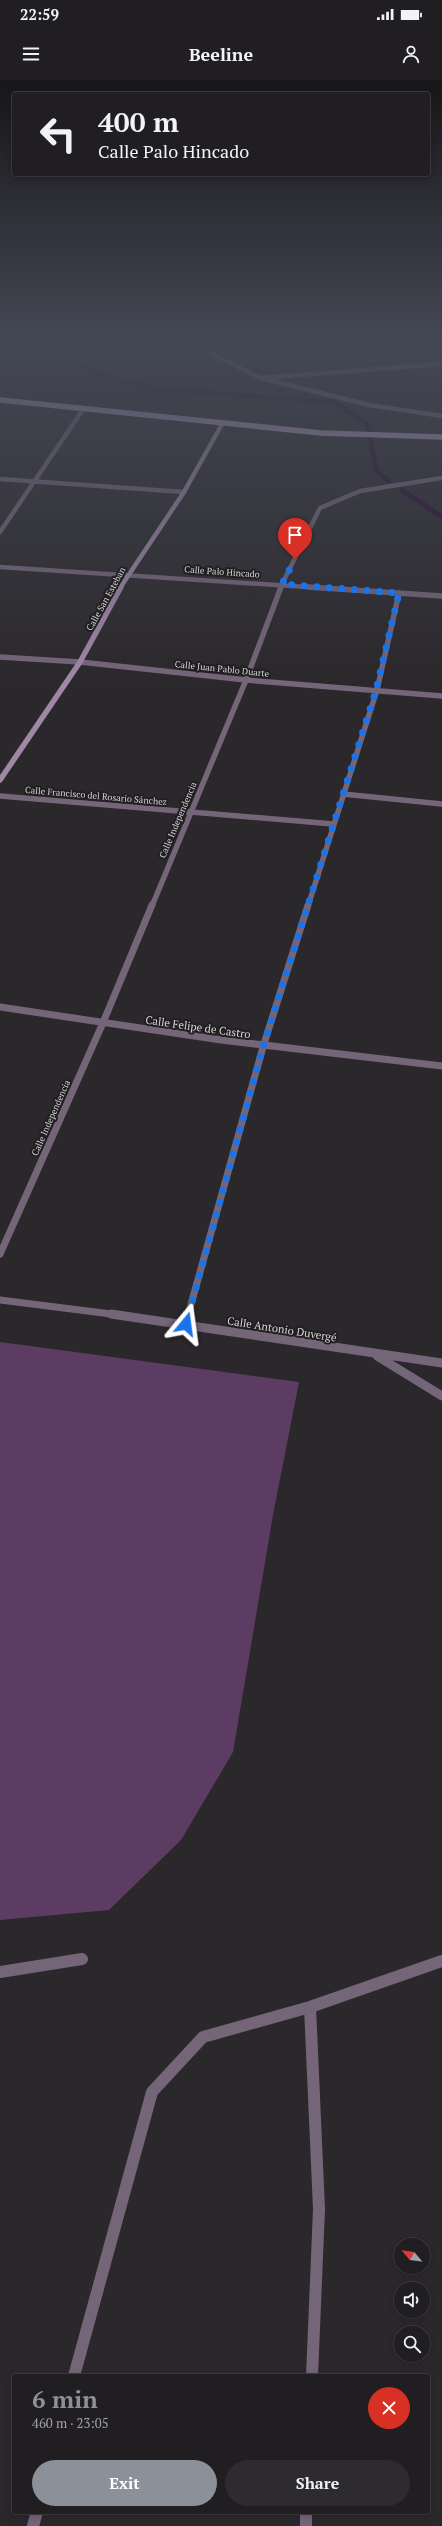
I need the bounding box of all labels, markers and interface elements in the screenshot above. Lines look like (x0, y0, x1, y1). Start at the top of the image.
text: 22:59 (20, 4, 59, 24)
text: Beeline (189, 42, 253, 66)
icon: menu (20, 43, 42, 65)
icon: person (400, 43, 422, 65)
text: 400 m (98, 103, 179, 140)
icon: left (32, 108, 84, 160)
text: Calle Palo Hincado (98, 139, 249, 163)
pin (278, 518, 312, 559)
icon: arrive (284, 524, 306, 546)
street label: Calle Palo Hincado (184, 563, 260, 581)
street label: Calle San Esteban (83, 564, 129, 633)
street label: Calle Juan Pablo Duarte (174, 658, 270, 680)
street label: Calle Independencia (156, 780, 200, 860)
street label: Calle Francisco del Rosario Sánchez (25, 784, 167, 808)
street label: Calle Felipe de Castro (144, 1013, 252, 1041)
street label: Calle Independencia (29, 1078, 73, 1158)
position arrow (165, 1303, 207, 1345)
street label: Calle Antonio Duvergé (226, 1313, 338, 1345)
north arrow (394, 2238, 430, 2274)
map controls (394, 2238, 430, 2362)
button: sound (394, 2282, 430, 2318)
button: search (394, 2326, 430, 2362)
text: 6 min (32, 2383, 98, 2415)
button: close (368, 2387, 410, 2429)
text: 460 m · 23:05 (32, 2414, 109, 2432)
button: Exit (32, 2460, 217, 2506)
button: Share (225, 2460, 410, 2506)

